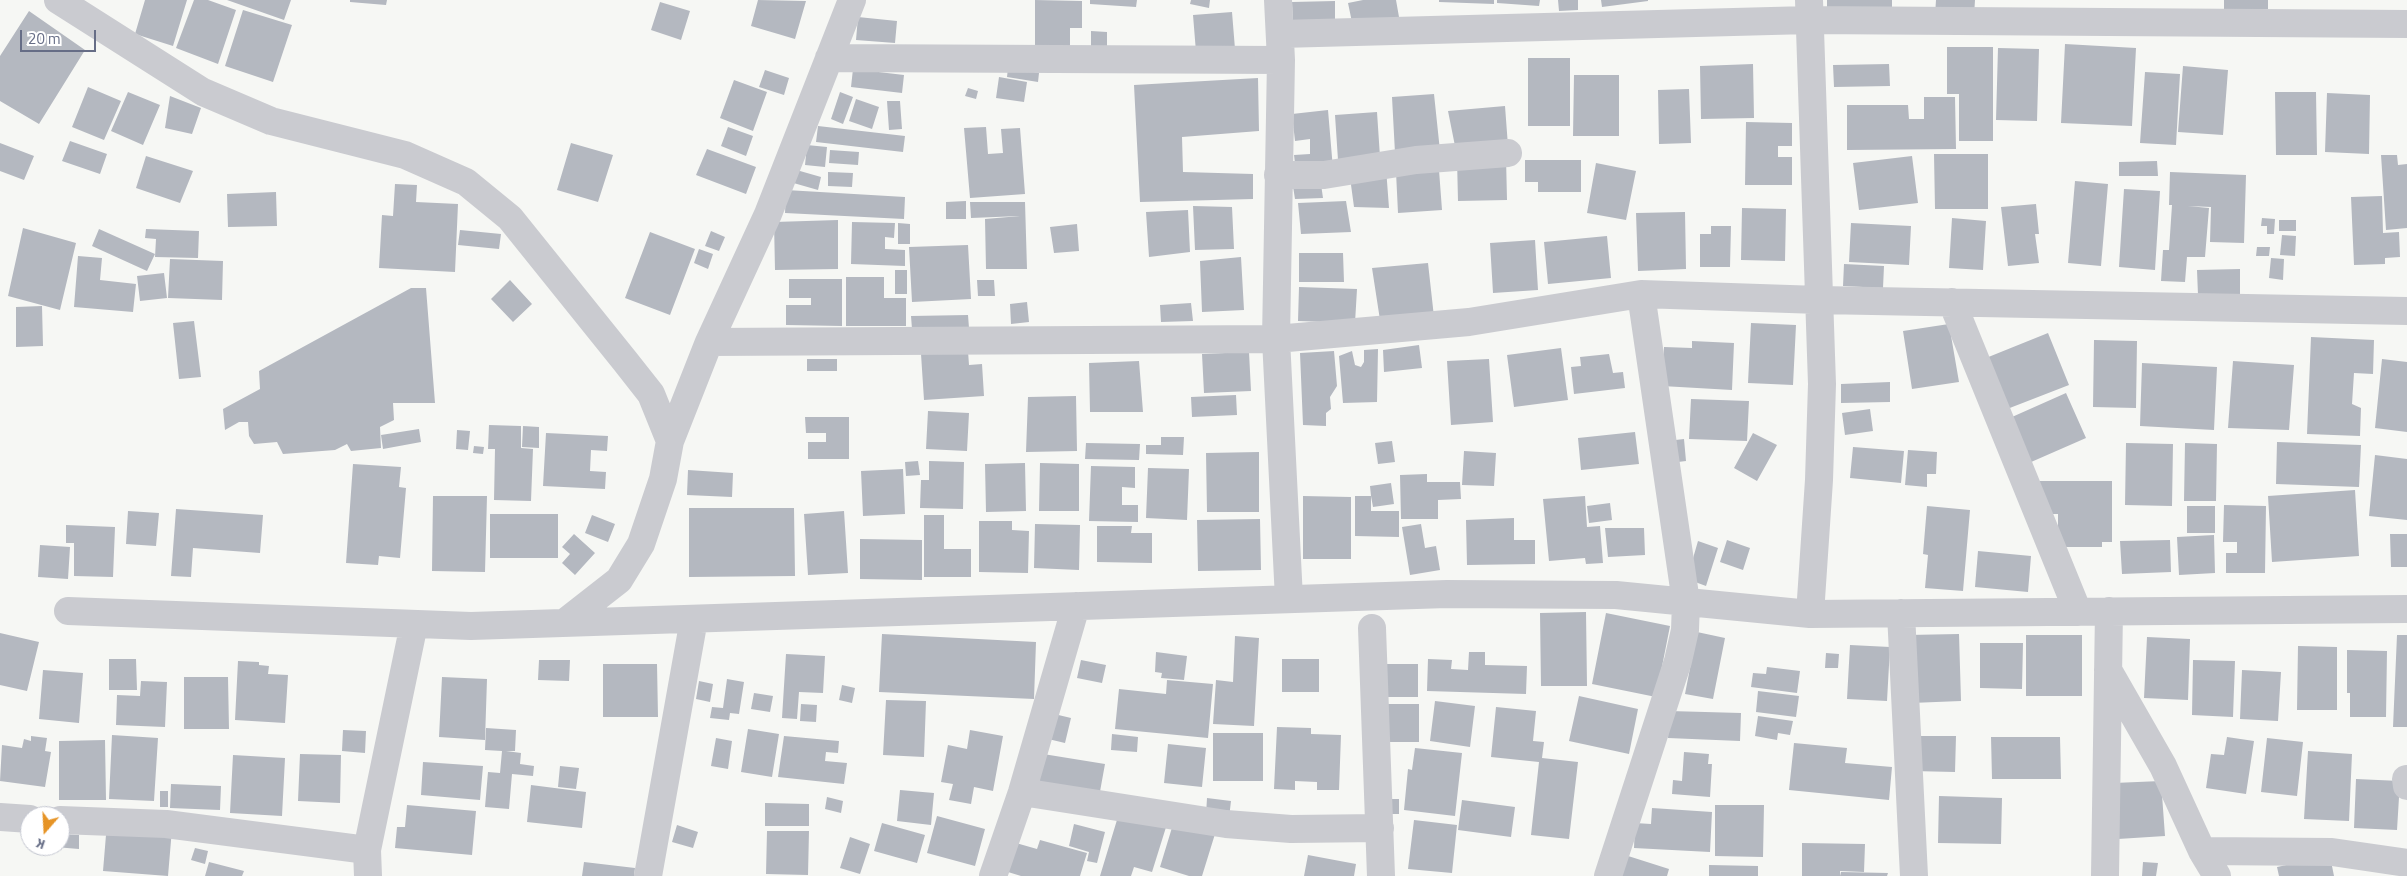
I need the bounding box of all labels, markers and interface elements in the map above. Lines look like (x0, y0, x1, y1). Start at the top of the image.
scale bar (22, 20, 99, 52)
text: 20 m (28, 27, 61, 50)
north arrow (20, 806, 70, 856)
text: K (33, 833, 48, 856)

